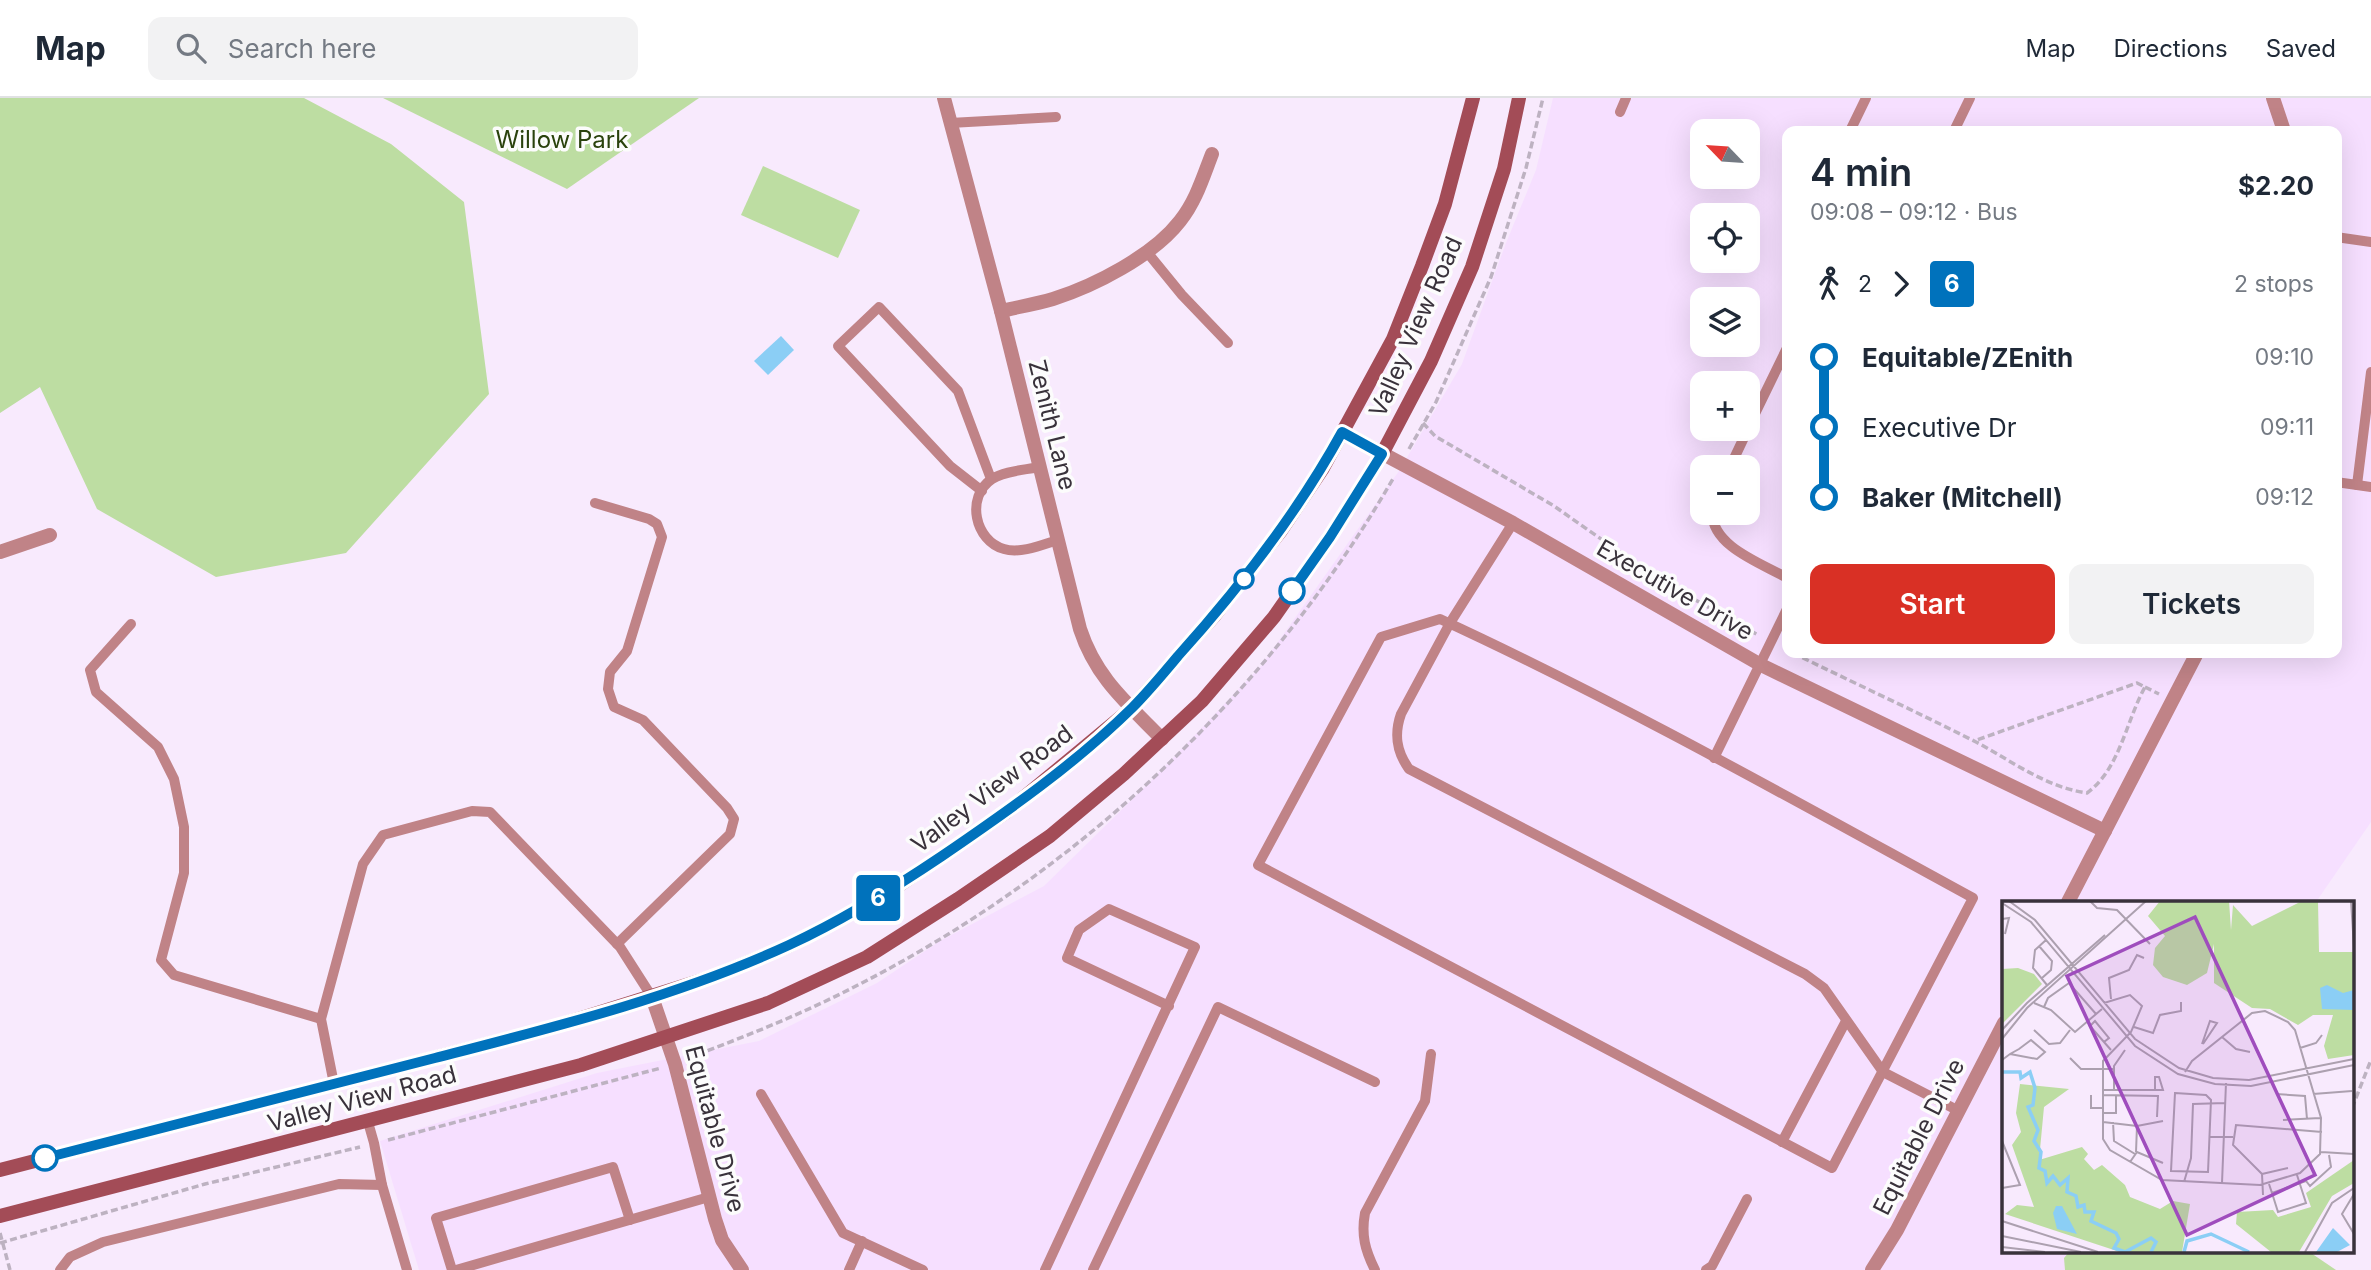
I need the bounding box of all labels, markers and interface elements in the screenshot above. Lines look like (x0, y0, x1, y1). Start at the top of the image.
search box (148, 17, 638, 80)
text: Map (35, 28, 106, 68)
icon: search (172, 29, 210, 67)
text: Search here (228, 33, 376, 64)
text: Map (2026, 34, 2075, 63)
text: Directions (2113, 34, 2228, 63)
text: Saved (2266, 34, 2336, 63)
north arrow (1690, 119, 1760, 189)
map controls (1690, 119, 1760, 525)
park label: Willow Park (496, 125, 628, 154)
text: 4 min (1810, 149, 1912, 195)
text: $2.20 (2238, 170, 2314, 201)
text: 09:08 – 09:12 · Bus (1810, 198, 2018, 226)
button: locate (1690, 203, 1760, 273)
street label: Valley View Road (1363, 232, 1468, 422)
icon: walk (1810, 265, 1848, 303)
icon: forward (1882, 265, 1920, 303)
text: 6 (1944, 269, 1960, 298)
text: 2 (1858, 270, 1872, 298)
text: 2 stops (2234, 270, 2314, 298)
button: layers (1690, 287, 1760, 357)
text: Equitable/ZEnith (1862, 342, 2073, 373)
text: 09:10 (2255, 343, 2314, 371)
street label: Zenith Lane (1022, 357, 1083, 493)
button: + (1690, 371, 1760, 441)
text: Executive Dr (1862, 412, 2017, 443)
text: 09:11 (2260, 413, 2314, 441)
button: − (1690, 455, 1760, 525)
text: Baker (Mitchell) (1862, 482, 2063, 513)
text: 09:12 (2255, 483, 2314, 511)
street label: Executive Drive (1592, 533, 1759, 646)
button: Start (1810, 564, 2055, 644)
button: Tickets (2069, 564, 2314, 644)
unlabelled marker (1234, 569, 1254, 589)
unlabelled marker (1279, 578, 1305, 604)
street label: Valley View Road (905, 719, 1078, 859)
line badge: 6 (855, 875, 901, 921)
text: 6 (870, 883, 886, 912)
inset map (2002, 901, 2354, 1252)
street label: Equitable Drive (679, 1042, 752, 1215)
street label: Equitable Drive (1867, 1054, 1970, 1220)
street label: Valley View Road (264, 1059, 460, 1138)
unlabelled marker (32, 1145, 58, 1171)

